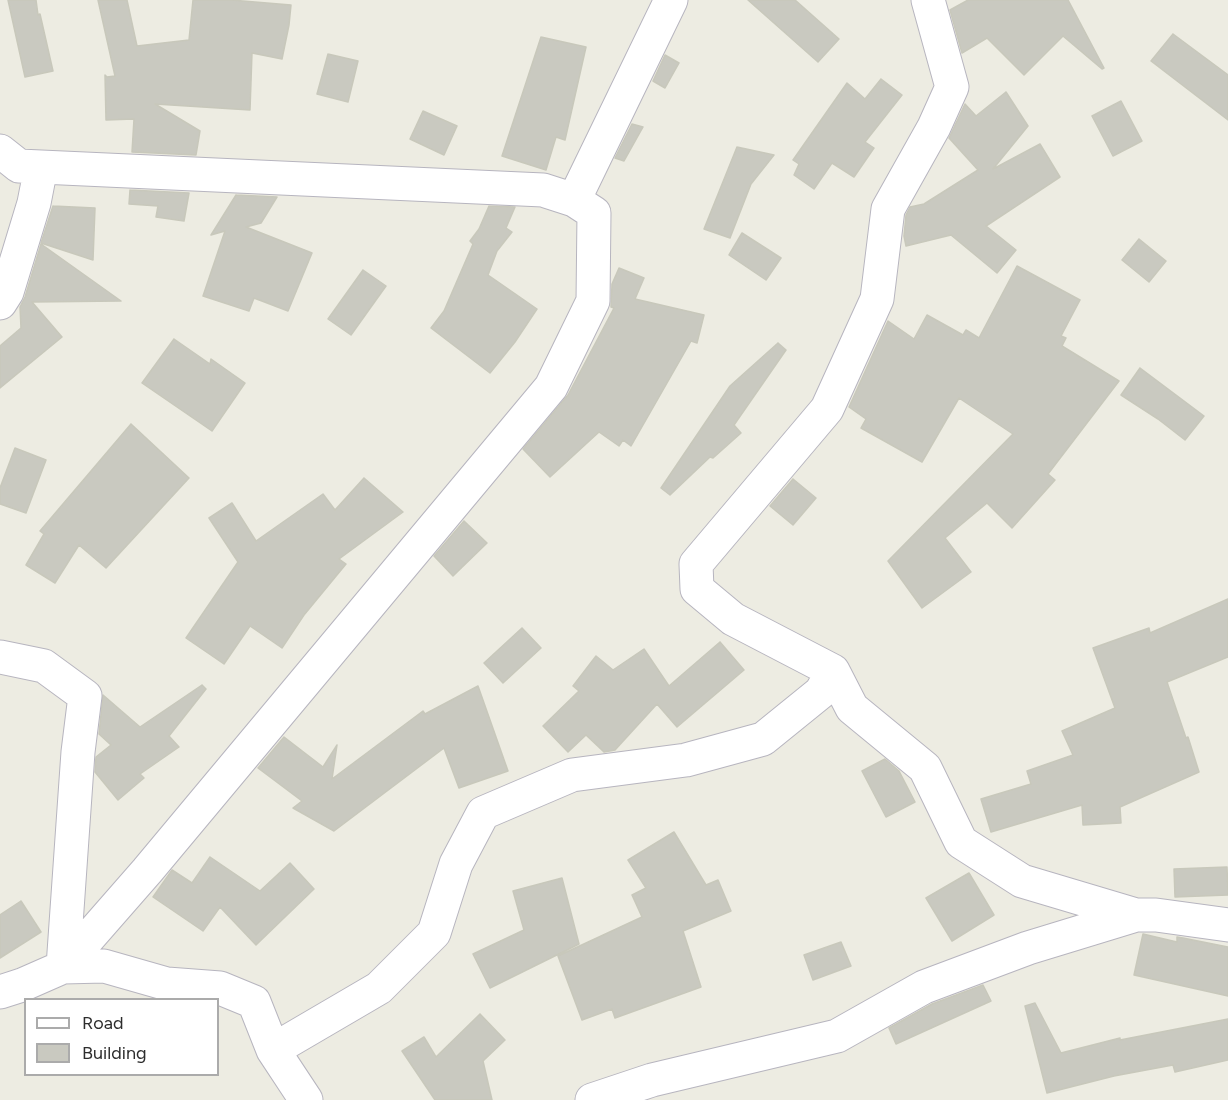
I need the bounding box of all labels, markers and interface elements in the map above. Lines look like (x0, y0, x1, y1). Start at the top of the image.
legend (24, 998, 219, 1076)
text: Road (82, 1012, 123, 1034)
text: Building (82, 1042, 147, 1064)

